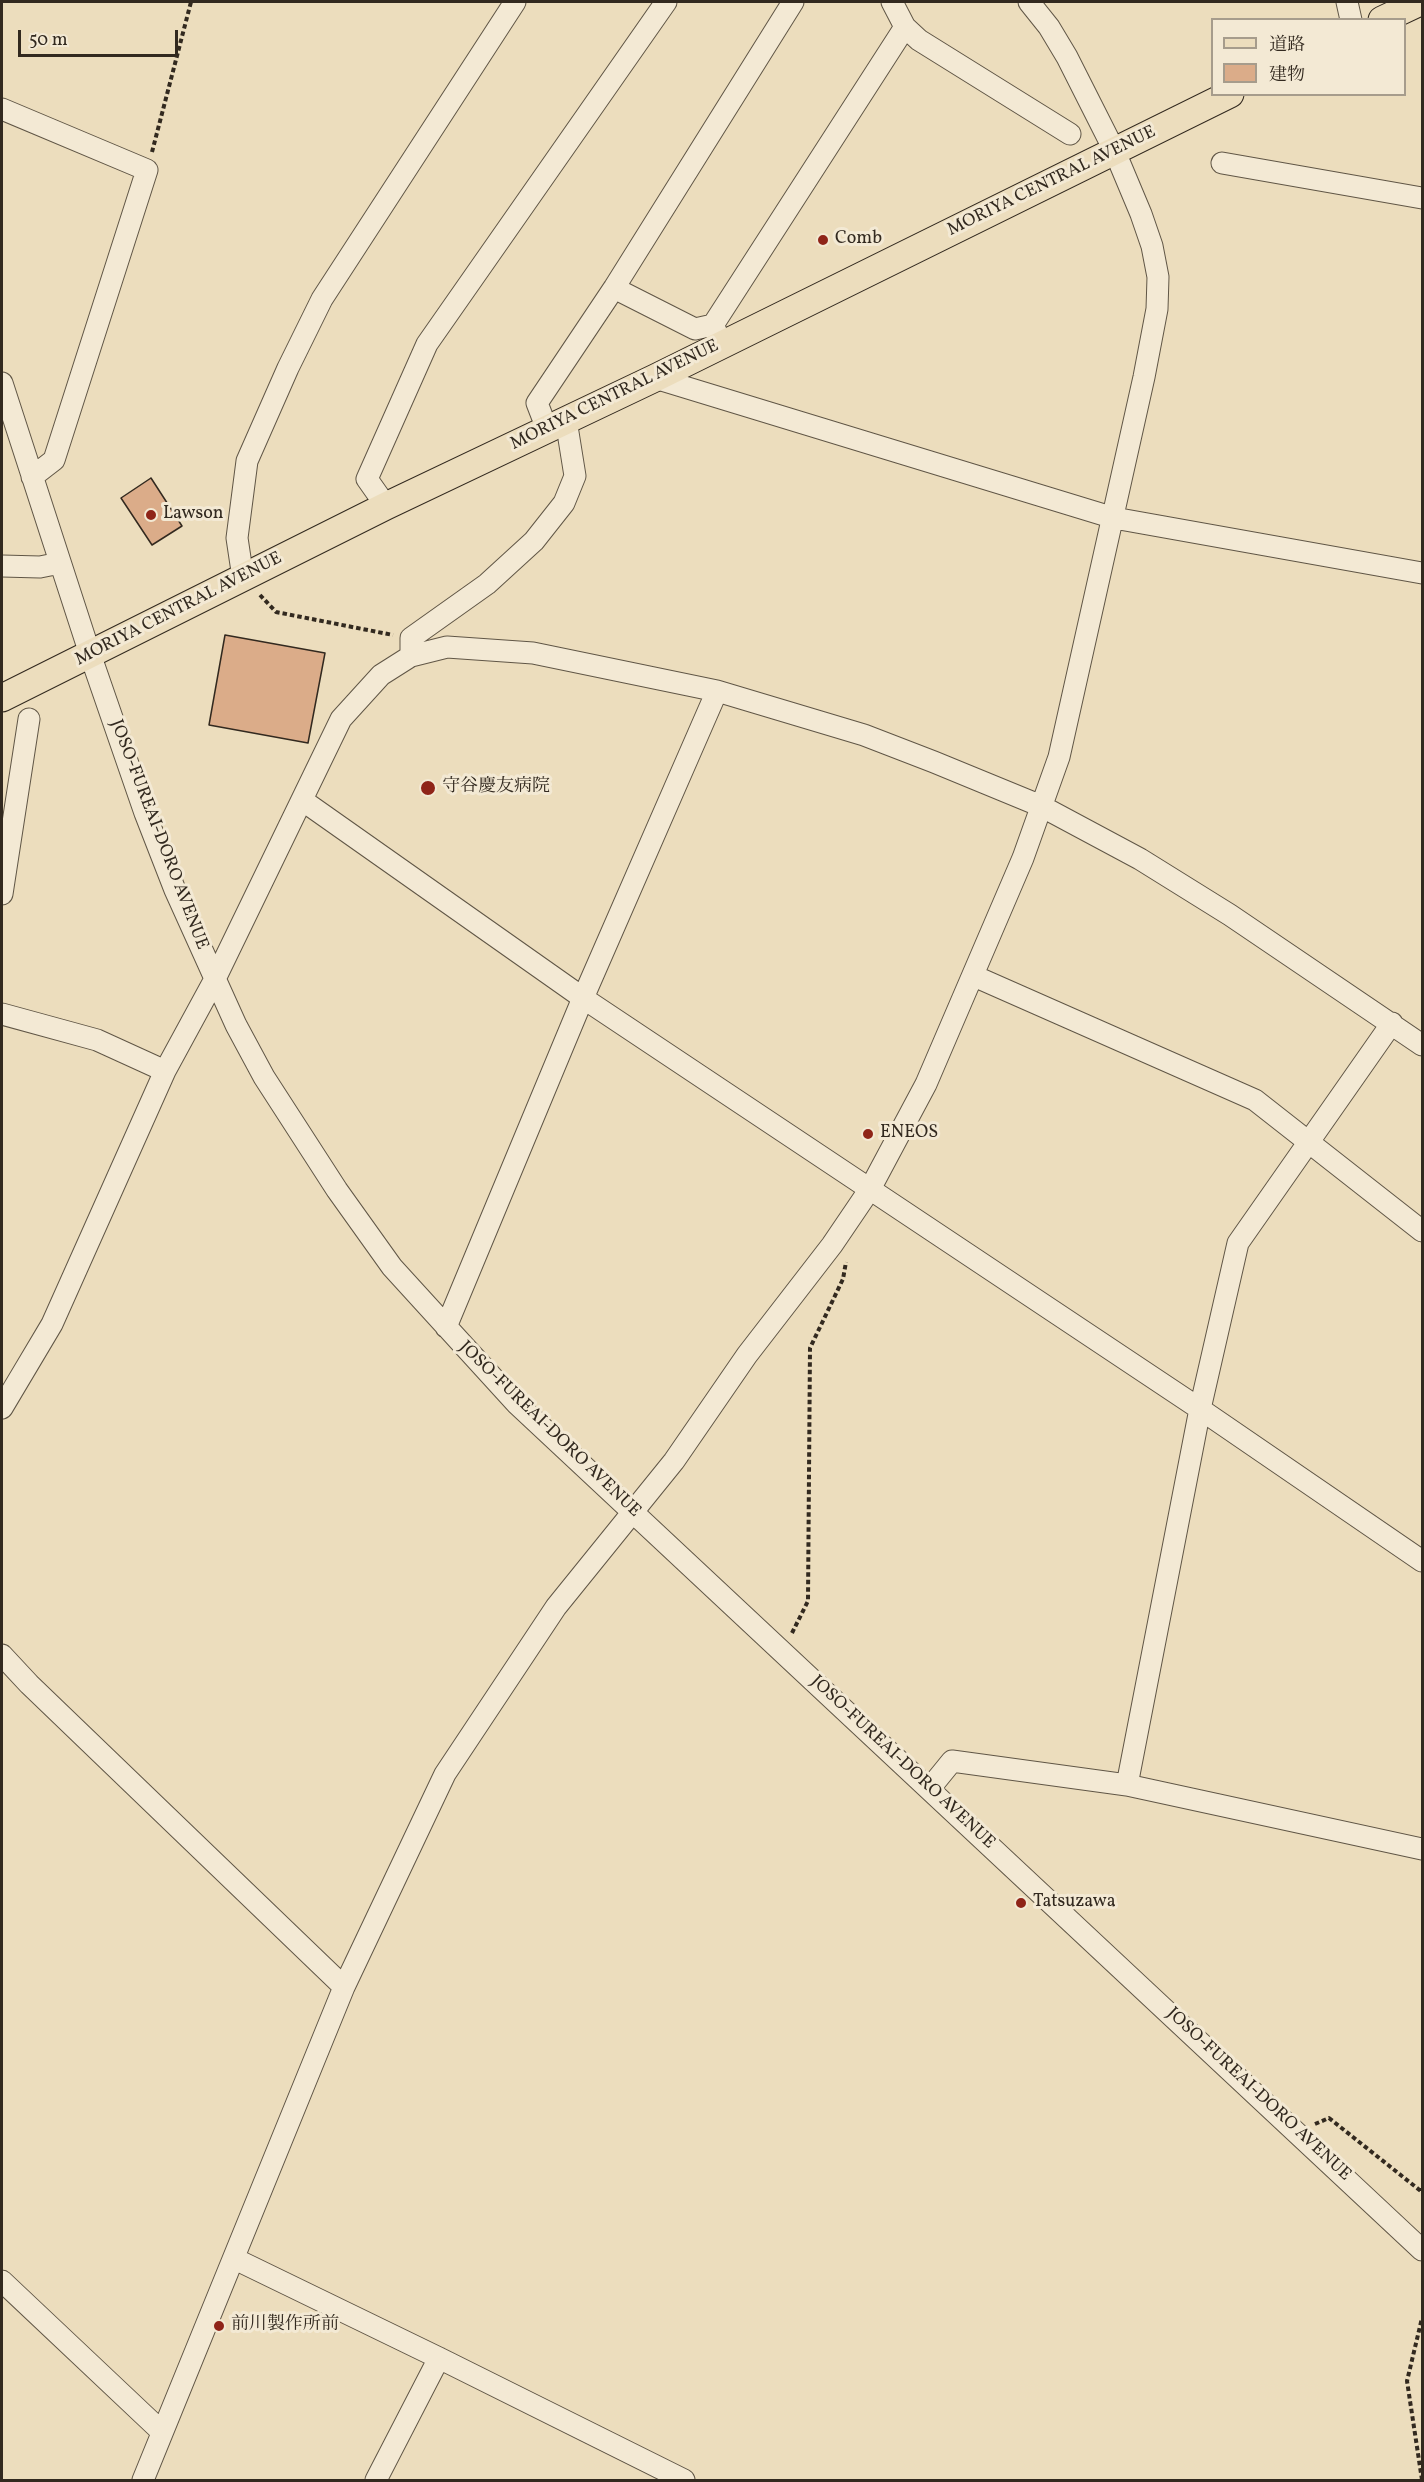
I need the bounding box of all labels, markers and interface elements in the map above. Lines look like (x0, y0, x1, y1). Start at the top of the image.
scale bar (21, 18, 182, 56)
legend (1211, 18, 1406, 96)
text: 50 m (29, 28, 68, 53)
text: 道路 (1269, 33, 1305, 58)
text: 建物 (1269, 63, 1305, 88)
street label: MORIYA CENTRAL AVENUE (944, 122, 1160, 242)
place label: Comb (835, 229, 882, 251)
marker: Comb (816, 233, 830, 247)
street label: MORIYA CENTRAL AVENUE (507, 336, 723, 456)
place label: Lawson (163, 504, 223, 526)
marker: Lawson (144, 508, 158, 522)
street label: MORIYA CENTRAL AVENUE (72, 548, 286, 672)
street label: JOSO-FUREAI-DORO AVENUE (104, 717, 212, 953)
place label: 守谷慶友病院 (442, 777, 550, 799)
marker: 守谷慶友病院 (419, 779, 437, 797)
place label: ENEOS (880, 1123, 938, 1145)
marker: ENEOS (861, 1127, 875, 1141)
street label: JOSO-FUREAI-DORO AVENUE (453, 1337, 645, 1523)
street label: JOSO-FUREAI-DORO AVENUE (805, 1672, 999, 1854)
place label: Tatsuzawa (1033, 1892, 1116, 1914)
marker: Tatsuzawa (1014, 1896, 1028, 1910)
street label: JOSO-FUREAI-DORO AVENUE (1161, 2004, 1355, 2186)
place label: 前川製作所前 (231, 2315, 339, 2337)
marker: 前川製作所前 (212, 2319, 226, 2333)

